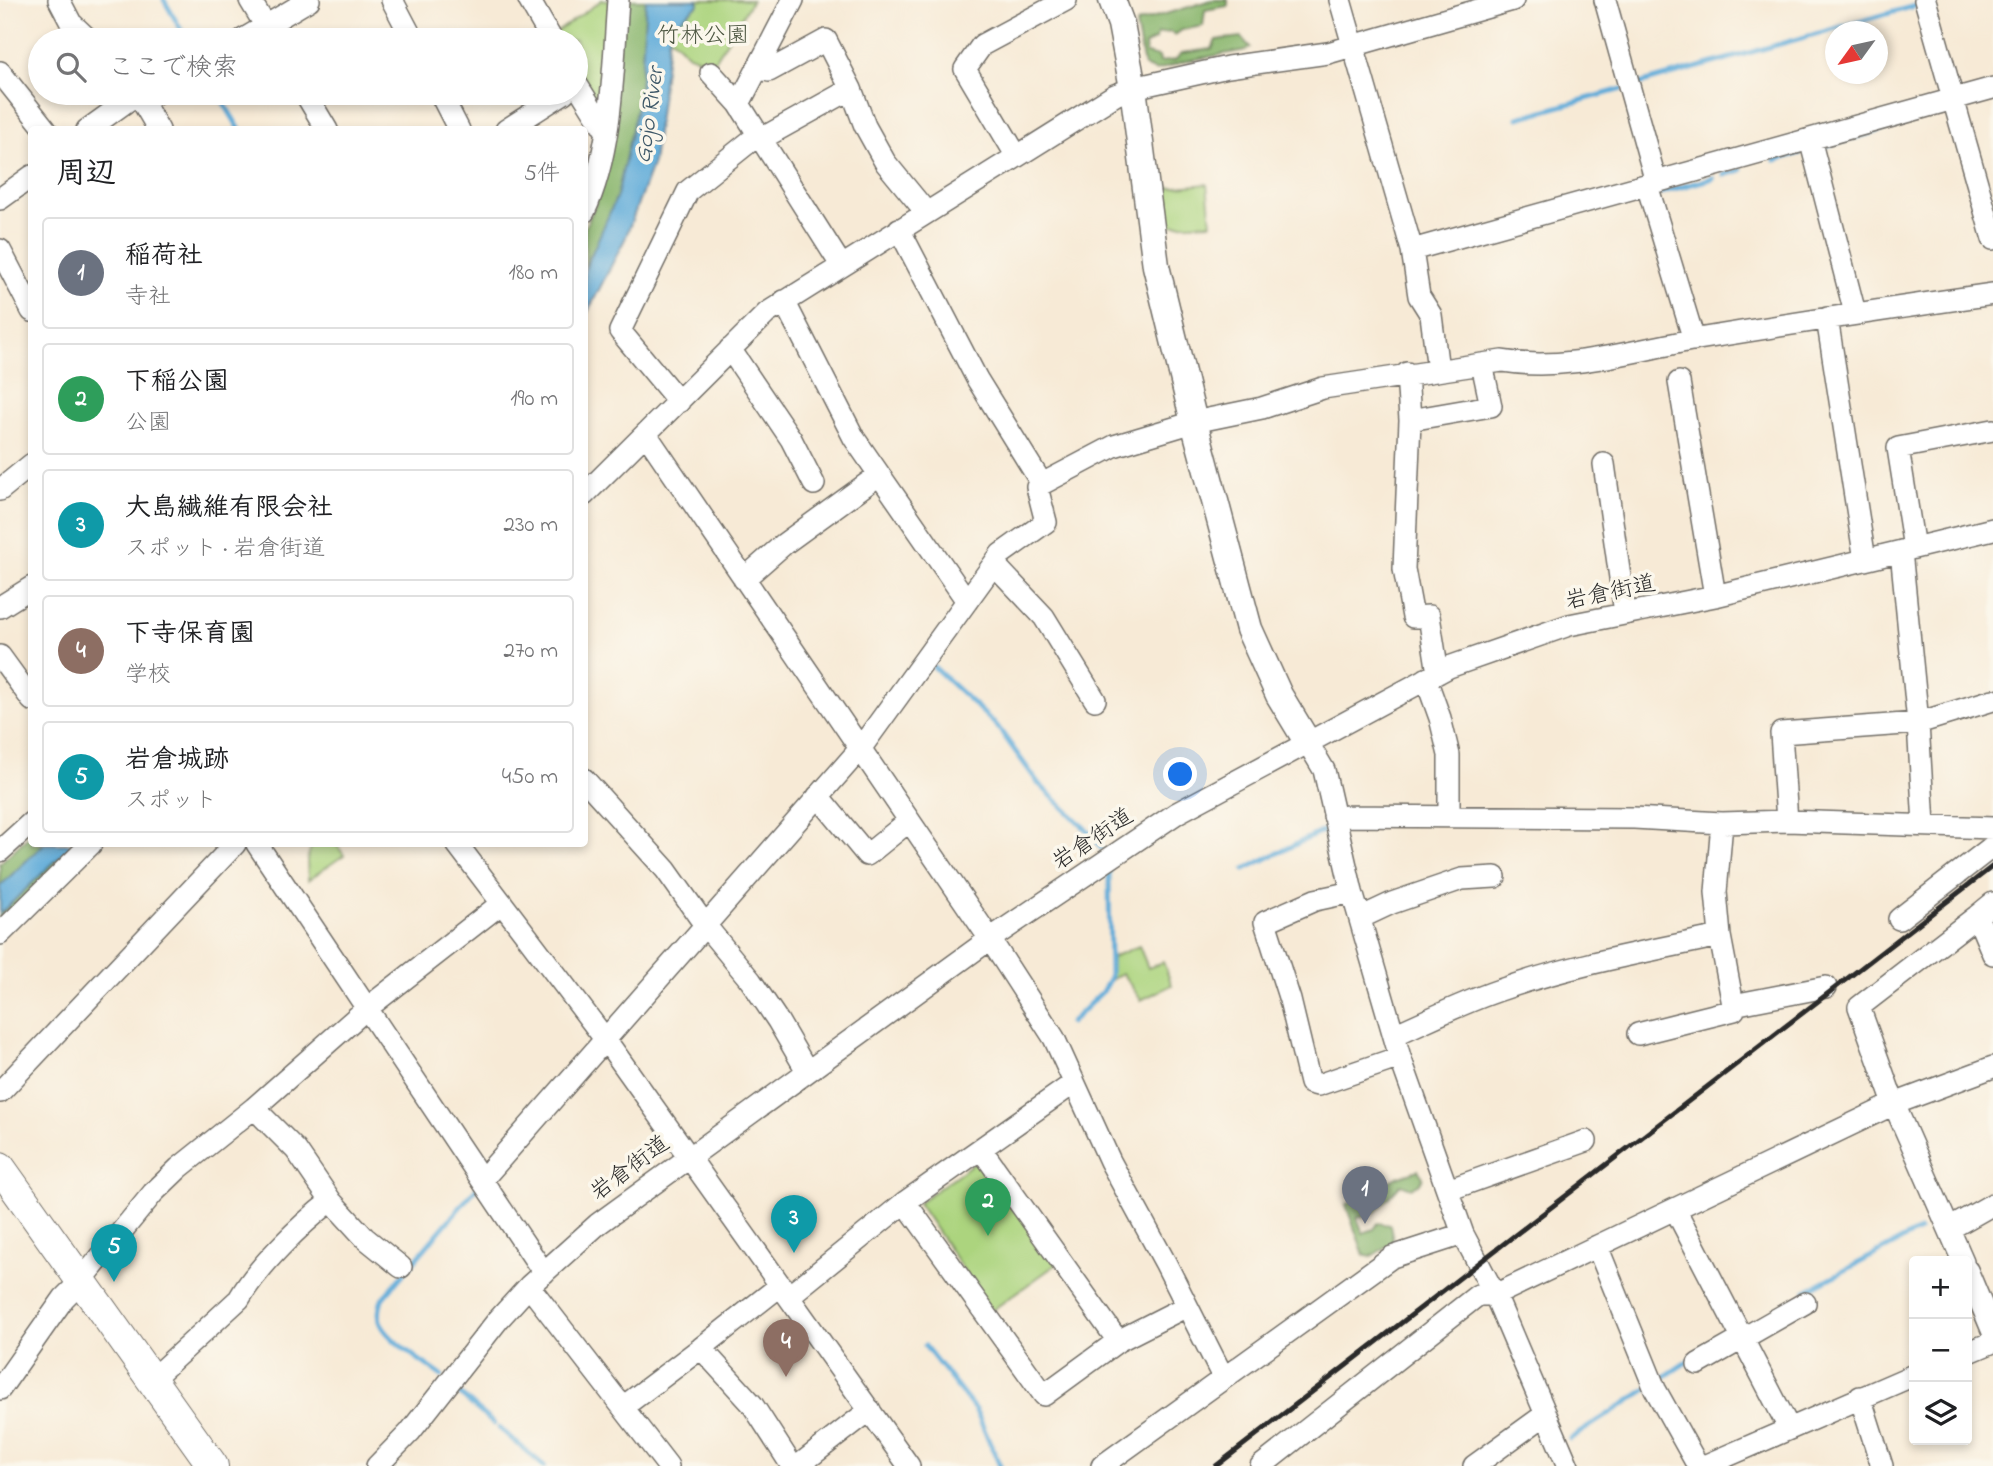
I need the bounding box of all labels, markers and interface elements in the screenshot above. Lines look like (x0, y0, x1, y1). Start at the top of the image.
park label: 竹林公園 (657, 20, 749, 53)
north arrow (1825, 21, 1888, 84)
search box (28, 28, 588, 105)
icon: search (52, 48, 90, 86)
text: ここで検索 (108, 50, 238, 88)
water label: Gojo River (626, 63, 675, 165)
text: 周辺 (56, 153, 116, 197)
text: 5件 (524, 158, 560, 191)
text: 稲荷社 (125, 238, 203, 276)
text: 1 (77, 257, 85, 290)
text: 180 m (509, 257, 558, 290)
text: 寺社 (125, 281, 171, 314)
text: 下稲公園 (125, 364, 229, 402)
text: 2 (75, 383, 87, 416)
text: 190 m (510, 383, 558, 416)
text: 公園 (125, 407, 171, 440)
text: 大島繊維有限会社 (125, 490, 333, 528)
text: 3 (76, 509, 86, 542)
text: 230 m (504, 509, 558, 542)
text: スポット · 岩倉街道 (125, 533, 325, 566)
street label: 岩倉街道 (1562, 568, 1659, 619)
text: 下寺保育園 (125, 616, 255, 654)
text: 4 (76, 635, 86, 668)
text: 270 m (504, 635, 558, 668)
text: 学校 (125, 659, 171, 692)
text: 岩倉城跡 (125, 742, 229, 780)
your location (1163, 757, 1197, 791)
text: 5 (74, 761, 88, 794)
text: 450 m (502, 761, 558, 794)
text: スポット (125, 785, 217, 818)
street label: 岩倉街道 (1046, 801, 1141, 879)
street label: 岩倉街道 (584, 1128, 677, 1210)
pin: 1 (1342, 1166, 1388, 1224)
pin: 2 (965, 1178, 1011, 1236)
pin: 3 (771, 1195, 817, 1253)
pin: 5 (91, 1224, 137, 1282)
map controls (1909, 1256, 1972, 1445)
button: + (1909, 1256, 1972, 1319)
pin: 4 (763, 1319, 809, 1377)
button: − (1909, 1319, 1972, 1382)
button: layers (1909, 1382, 1972, 1445)

